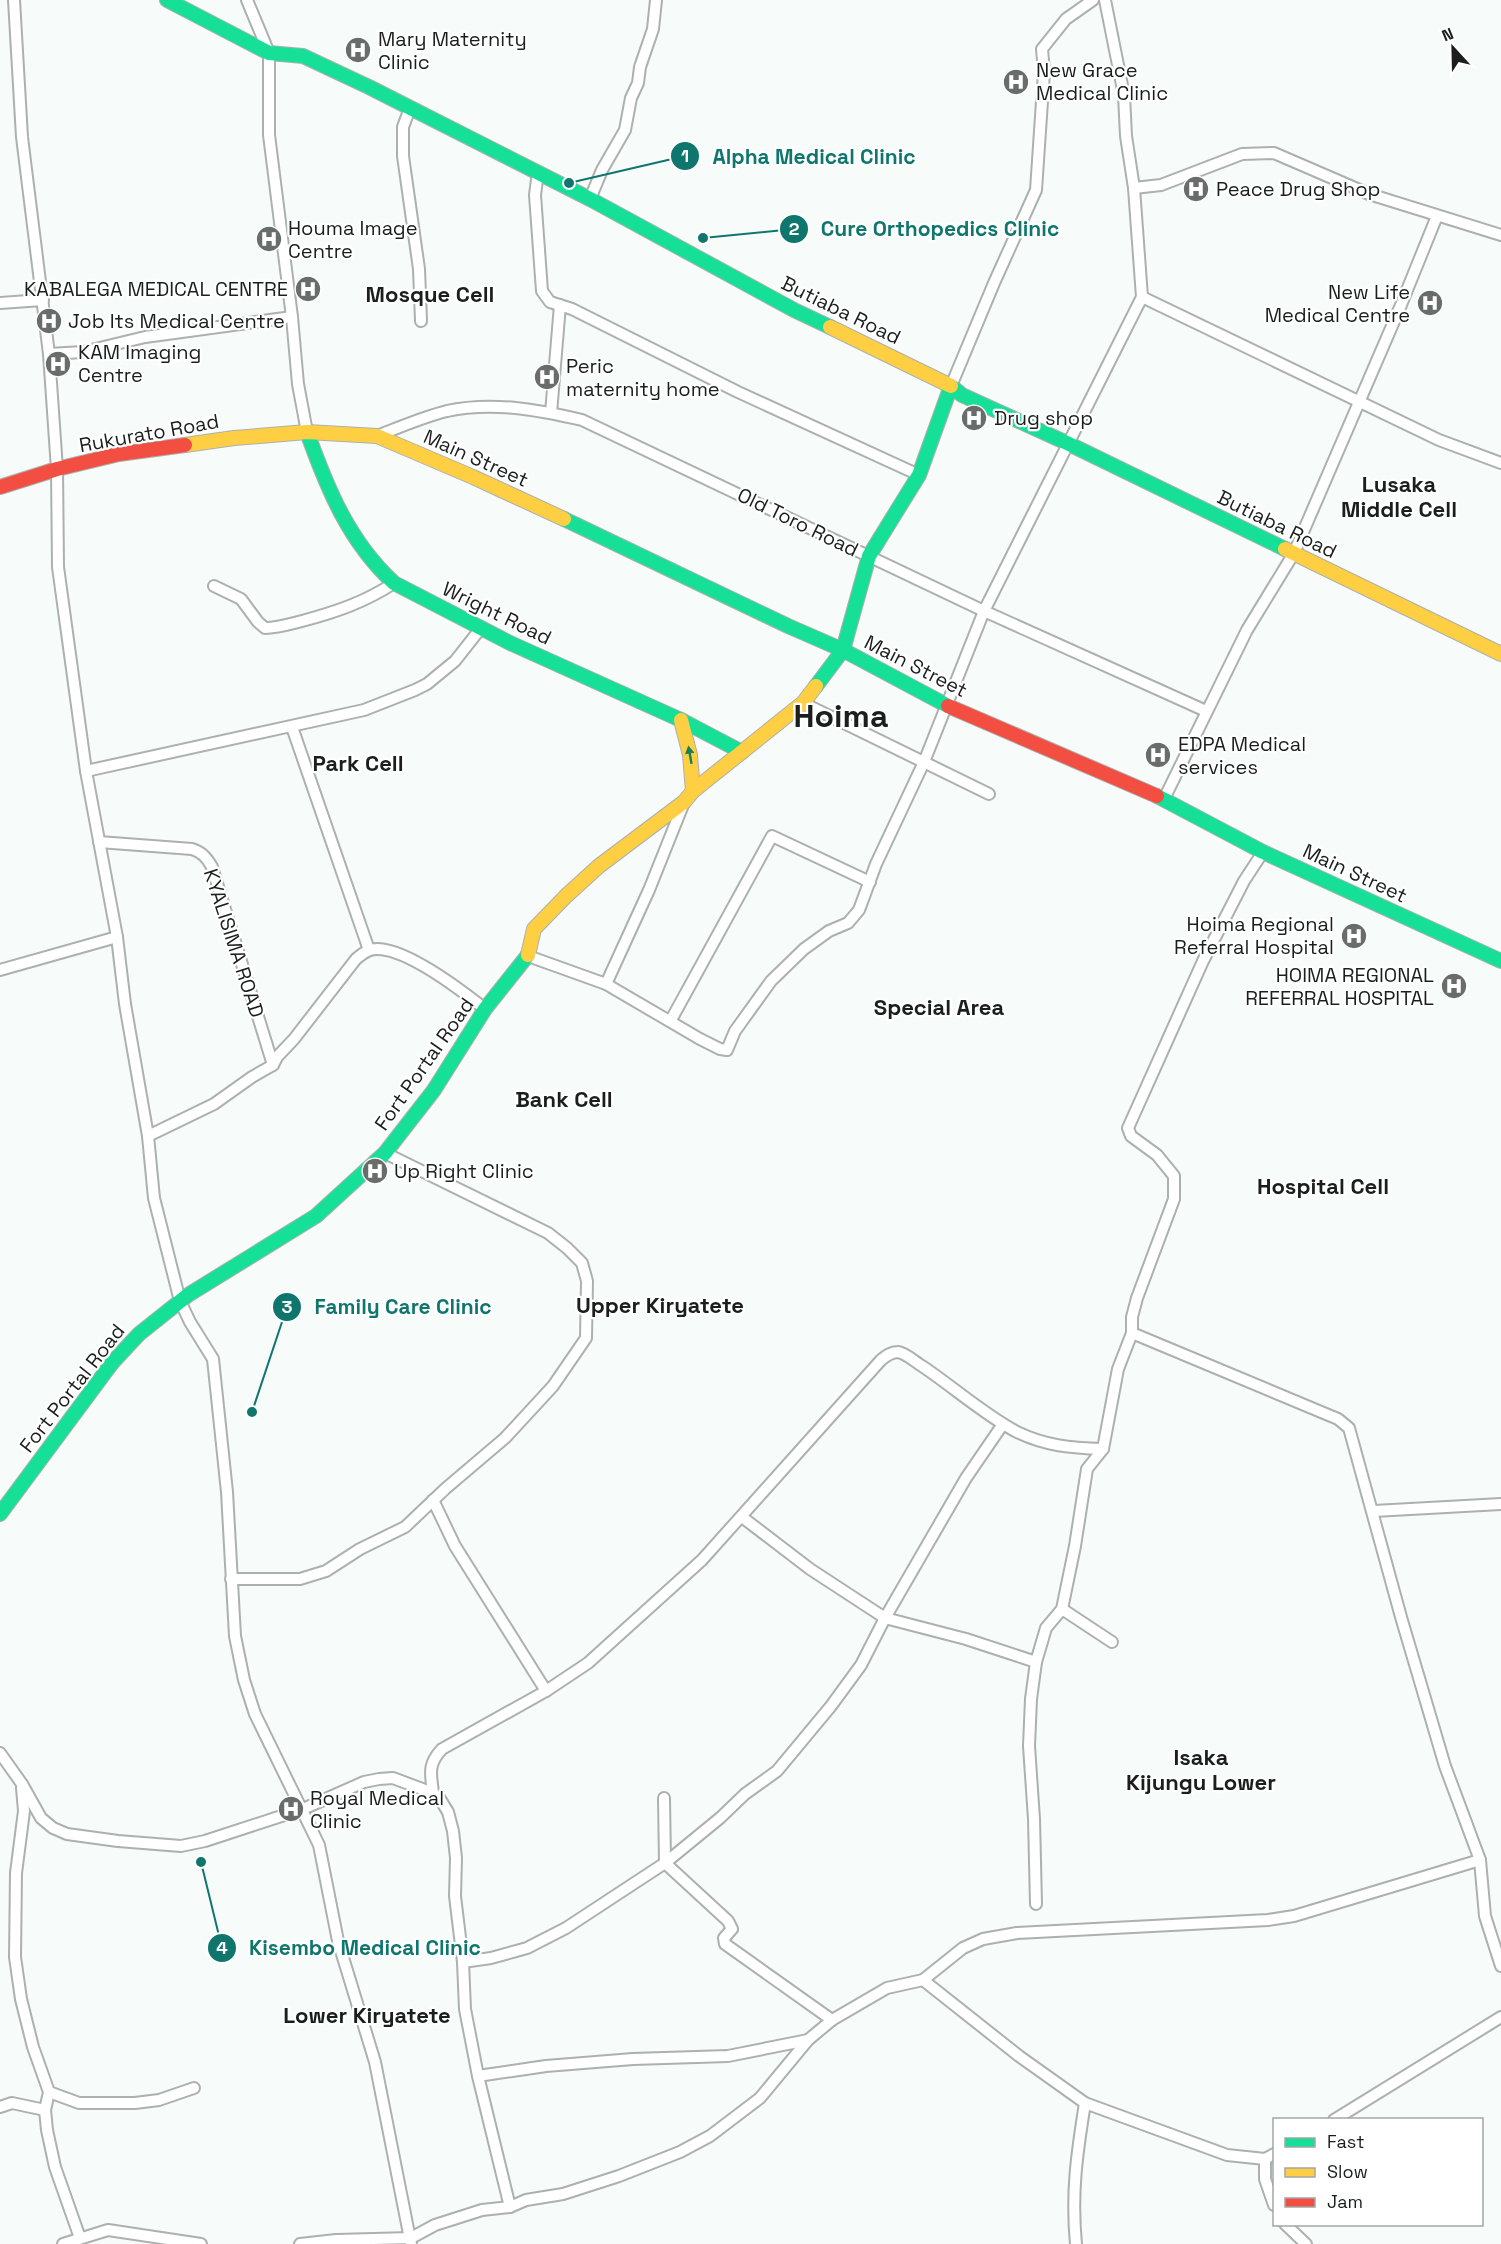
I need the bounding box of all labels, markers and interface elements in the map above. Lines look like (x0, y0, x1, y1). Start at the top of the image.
north arrow (1423, 18, 1483, 78)
text: N (1439, 23, 1456, 46)
place label: Mary Maternity Clinic (378, 26, 527, 75)
hospital icon: Mary Maternity Clinic (343, 35, 373, 65)
place label: New Grace Medical Clinic (1036, 57, 1168, 106)
hospital icon: New Grace Medical Clinic (1001, 67, 1031, 97)
callout: Alpha Medical Clinic (670, 137, 928, 176)
text: Alpha Medical Clinic (712, 143, 916, 170)
text: 1 (681, 144, 689, 167)
hospital icon: Peace Drug Shop (1181, 174, 1211, 204)
place label: Peace Drug Shop (1216, 176, 1380, 202)
callout: Cure Orthopedics Clinic (779, 209, 1071, 248)
place label: Houma Image Centre (288, 215, 418, 264)
text: Cure Orthopedics Clinic (821, 215, 1059, 242)
text: 2 (789, 217, 800, 240)
hospital icon: Houma Image Centre (254, 224, 284, 254)
street label: Butiaba Road (777, 270, 905, 350)
hospital icon: KABALEGA MEDICAL CENTRE (293, 274, 323, 304)
place label: KABALEGA MEDICAL CENTRE (24, 276, 288, 302)
place label: New Life Medical Centre (1265, 279, 1410, 328)
district label: Mosque Cell (366, 280, 494, 308)
hospital icon: New Life Medical Centre (1415, 288, 1445, 318)
hospital icon: Job Its Medical Centre (34, 306, 64, 336)
place label: Job Its Medical Centre (68, 308, 285, 334)
place label: KAM Imaging Centre (78, 339, 201, 388)
hospital icon: KAM Imaging Centre (43, 349, 73, 379)
place label: Peric maternity home (566, 353, 720, 402)
hospital icon: Peric maternity home (532, 362, 562, 392)
hospital icon: Drug shop (959, 403, 989, 433)
place label: Drug shop (994, 405, 1093, 431)
street label: Rukurato Road (77, 408, 221, 458)
street label: Main Street (419, 423, 533, 493)
district label: Lusaka Middle Cell (1341, 470, 1457, 523)
street label: Old Toro Road (733, 481, 863, 563)
street label: Butiaba Road (1213, 484, 1341, 564)
street label: Wright Road (438, 575, 556, 651)
street label: Main Street (860, 629, 972, 703)
district label: Hoima (794, 696, 888, 736)
place label: EDPA Medical services (1178, 731, 1306, 780)
hospital icon: EDPA Medical services (1143, 740, 1173, 770)
one-way arrow (685, 745, 694, 764)
district label: Park Cell (312, 749, 404, 777)
street label: Main Street (1299, 838, 1411, 908)
street label: KYALISIMA ROAD (198, 865, 270, 1021)
place label: Hoima Regional Referral Hospital (1174, 911, 1334, 960)
hospital icon: Hoima Regional Referral Hospital (1339, 921, 1369, 951)
place label: HOIMA REGIONAL REFERRAL HOSPITAL (1245, 962, 1434, 1011)
hospital icon: HOIMA REGIONAL REFERRAL HOSPITAL (1439, 971, 1469, 1001)
street label: Fort Portal Road (369, 993, 479, 1135)
district label: Special Area (874, 993, 1004, 1021)
district label: Bank Cell (515, 1085, 613, 1113)
hospital icon: Up Right Clinic (360, 1156, 390, 1186)
place label: Up Right Clinic (394, 1158, 534, 1184)
district label: Hospital Cell (1257, 1172, 1389, 1200)
callout: Family Care Clinic (272, 1287, 503, 1326)
district label: Upper Kiryatete (576, 1291, 744, 1319)
text: Family Care Clinic (314, 1293, 492, 1320)
text: 3 (282, 1295, 293, 1318)
street label: Fort Portal Road (14, 1318, 130, 1458)
district label: Isaka Kijungu Lower (1126, 1743, 1276, 1796)
place label: Royal Medical Clinic (310, 1785, 444, 1834)
hospital icon: Royal Medical Clinic (276, 1794, 306, 1824)
callout: Kisembo Medical Clinic (207, 1928, 493, 1967)
text: Kisembo Medical Clinic (249, 1934, 481, 1961)
text: 4 (216, 1936, 228, 1959)
district label: Lower Kiryatete (283, 2001, 451, 2029)
legend (1273, 2118, 1483, 2226)
text: Fast (1327, 2130, 1364, 2153)
text: Slow (1327, 2160, 1368, 2183)
text: Jam (1327, 2190, 1363, 2213)

